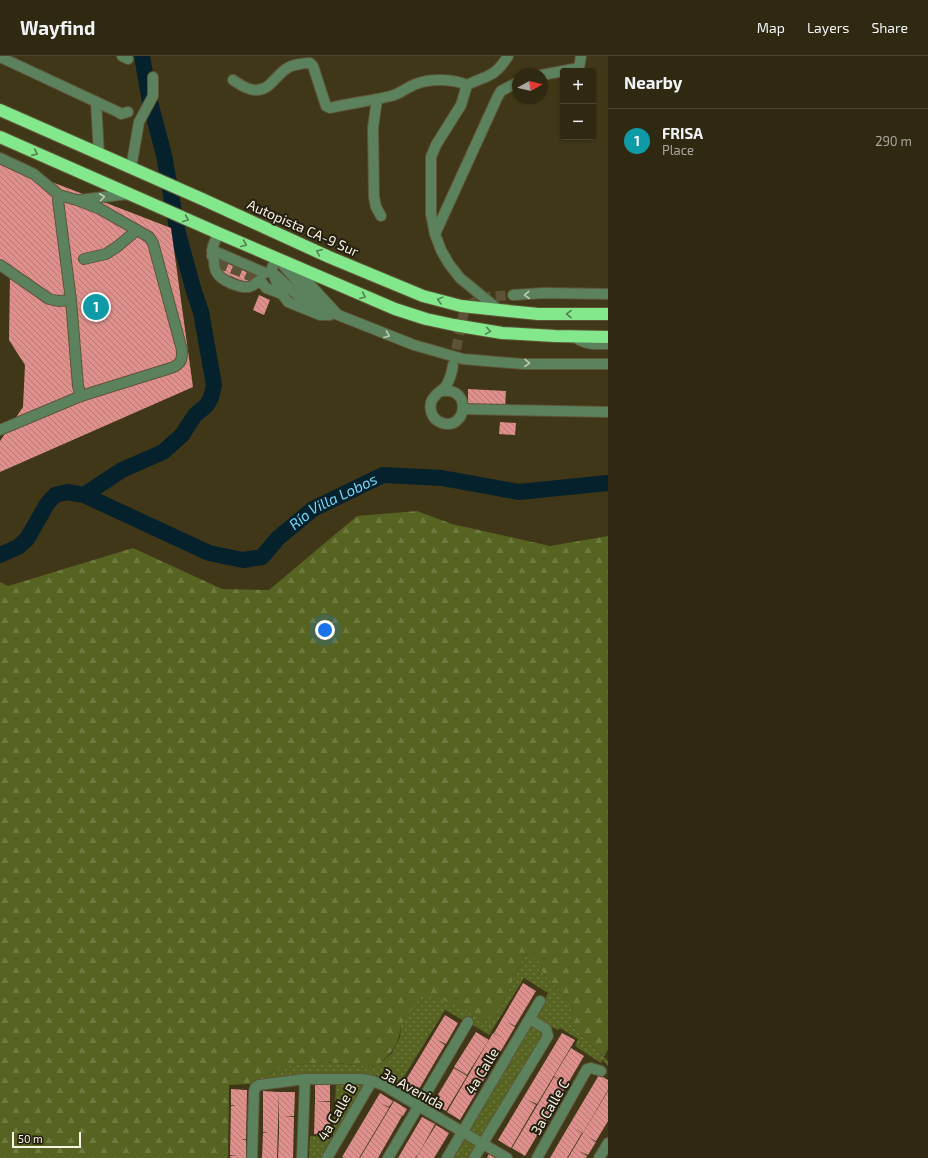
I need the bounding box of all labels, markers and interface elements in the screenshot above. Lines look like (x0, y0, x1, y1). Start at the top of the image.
text: Wayfind (20, 16, 95, 39)
text: Map (757, 19, 785, 36)
text: Layers (807, 19, 849, 36)
text: Share (871, 19, 908, 36)
north arrow (512, 68, 548, 104)
map controls (560, 68, 596, 140)
button: + (560, 68, 596, 104)
text: Nearby (624, 72, 682, 92)
button: − (560, 104, 596, 140)
text: FRISA (662, 124, 703, 142)
text: 1 (634, 133, 640, 149)
text: 290 m (875, 133, 912, 149)
text: Place (662, 142, 694, 158)
one-way arrow (31, 148, 39, 156)
one-way arrow (99, 193, 106, 202)
street label: Autopista CA-9 Sur (245, 195, 362, 260)
one-way arrow (182, 214, 189, 222)
one-way arrow (239, 239, 247, 247)
one-way arrow (316, 249, 324, 257)
one-way arrow (524, 290, 530, 299)
one-way arrow (360, 291, 367, 299)
pin: 1 (83, 292, 109, 322)
one-way arrow (437, 296, 444, 305)
one-way arrow (566, 310, 572, 318)
one-way arrow (485, 326, 491, 335)
one-way arrow (384, 331, 391, 339)
one-way arrow (524, 359, 530, 368)
water label: Río Villa Lobos (285, 469, 380, 533)
your location (315, 620, 335, 640)
street label: 4a Calle (461, 1045, 502, 1097)
street label: 3a Avenida (379, 1064, 447, 1113)
street label: 3a Calle C (527, 1076, 572, 1138)
street label: 4a Calle B (314, 1080, 360, 1143)
scale bar (12, 1130, 81, 1149)
text: 50 m (18, 1132, 43, 1145)

